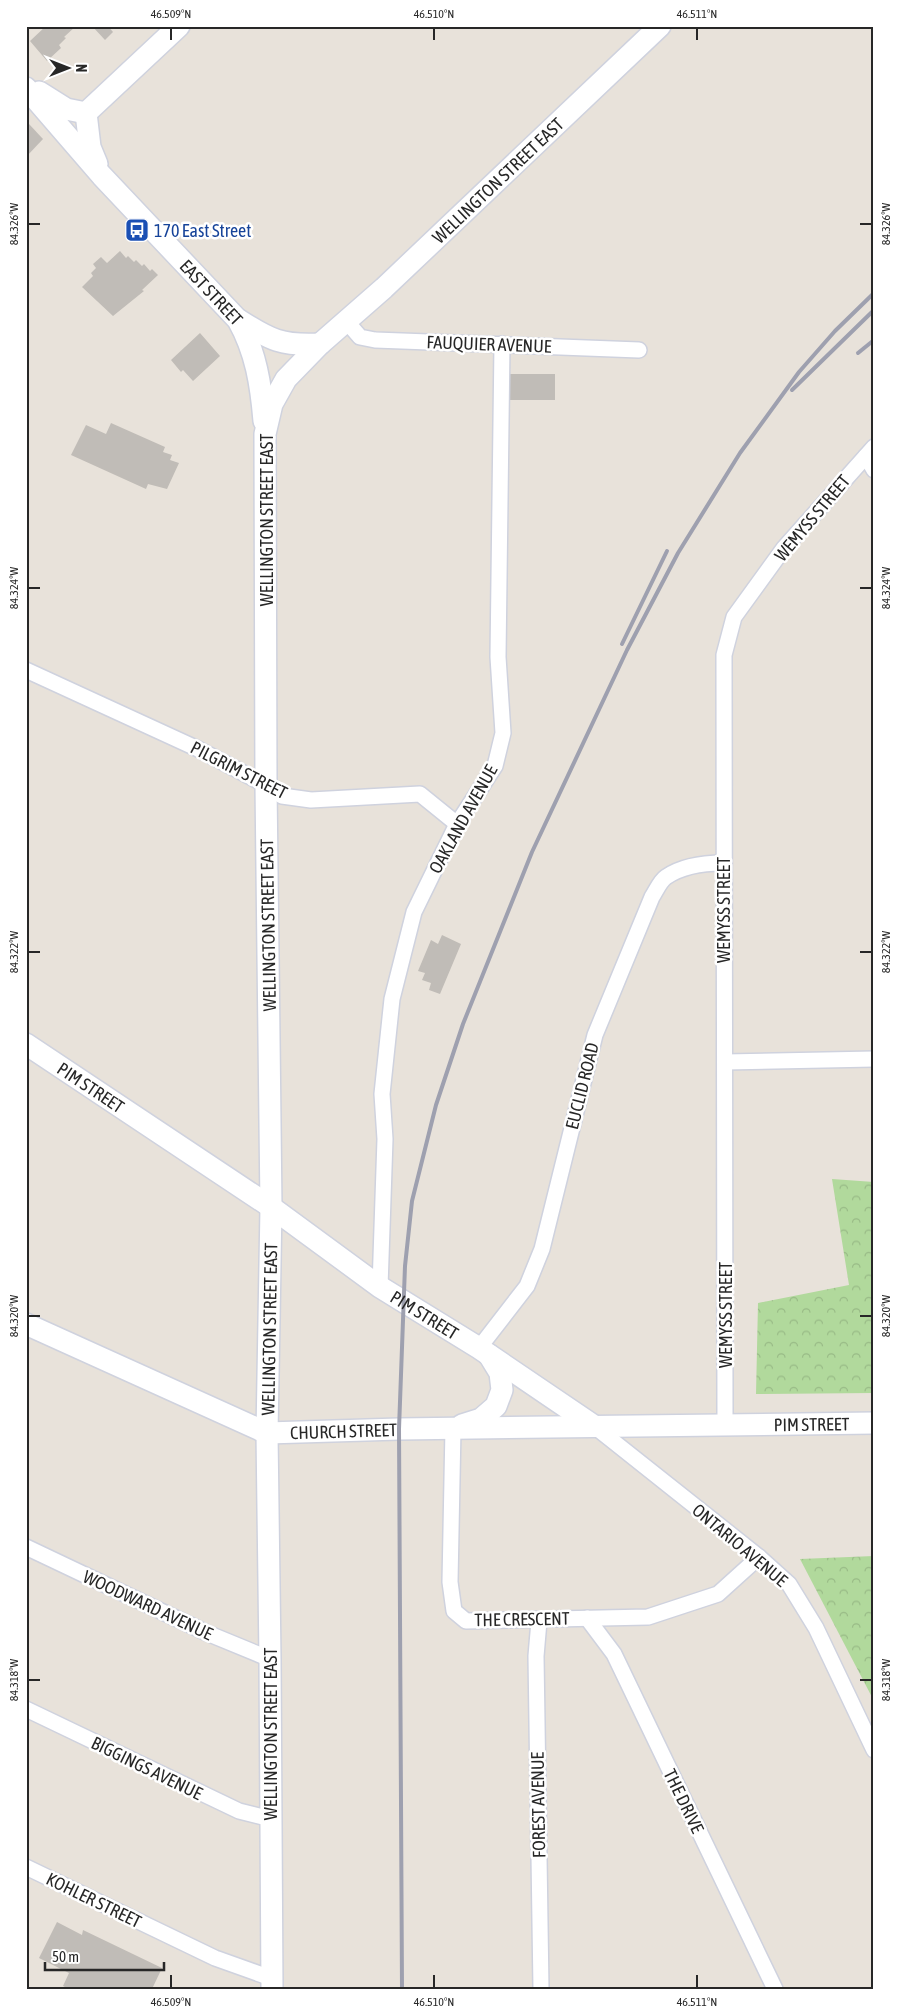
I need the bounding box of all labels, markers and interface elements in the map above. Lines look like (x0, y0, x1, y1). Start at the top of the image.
text: 46.509°N (151, 7, 191, 21)
text: 46.510°N (414, 7, 454, 21)
text: 46.511°N (677, 7, 717, 21)
north arrow (42, 42, 92, 92)
text: N (73, 64, 89, 72)
street label: WELLINGTON STREET EAST (428, 113, 568, 247)
text: 84.326°W (7, 203, 21, 245)
text: 84.326°W (879, 203, 893, 245)
bus stop icon: 170 East Street (124, 217, 150, 243)
place label: 170 East Street (154, 220, 251, 241)
street label: EAST STREET (176, 255, 248, 329)
street label: FAUQUIER AVENUE (426, 331, 552, 357)
street label: WELLINGTON STREET EAST (256, 434, 277, 606)
street label: WEMYSS STREET (770, 471, 854, 565)
text: 84.324°W (7, 567, 21, 609)
text: 84.324°W (879, 567, 893, 609)
street label: PILGRIM STREET (187, 737, 291, 803)
street label: OAKLAND AVENUE (424, 761, 502, 877)
street label: WELLINGTON STREET EAST (256, 838, 280, 1011)
street label: WEMYSS STREET (713, 857, 734, 963)
text: 84.322°W (7, 931, 21, 973)
text: 84.322°W (879, 931, 893, 973)
street label: EUCLID ROAD (561, 1040, 603, 1132)
street label: PIM STREET (54, 1058, 128, 1117)
street label: WELLINGTON STREET EAST (257, 1242, 281, 1416)
street label: WEMYSS STREET (715, 1262, 736, 1368)
street label: PIM STREET (387, 1286, 463, 1343)
text: 84.320°W (7, 1295, 21, 1337)
text: 84.320°W (879, 1295, 893, 1337)
street label: PIM STREET (773, 1413, 849, 1435)
street label: CHURCH STREET (290, 1419, 397, 1443)
street label: ONTARIO AVENUE (688, 1499, 792, 1591)
street label: WOODWARD AVENUE (80, 1566, 216, 1644)
street label: THE CRESCENT (474, 1608, 570, 1630)
street label: WELLINGTON STREET EAST (260, 1648, 281, 1820)
text: 84.318°W (7, 1659, 21, 1701)
text: 84.318°W (879, 1659, 893, 1701)
street label: BIGGINGS AVENUE (88, 1732, 206, 1804)
street label: FOREST AVENUE (527, 1751, 549, 1858)
street label: THE DRIVE (660, 1766, 709, 1837)
street label: KOHLER STREET (43, 1868, 145, 1932)
scale bar (45, 1940, 164, 1972)
text: 50 m (52, 1948, 79, 1965)
text: 46.509°N (151, 1995, 191, 2009)
text: 46.510°N (414, 1995, 454, 2009)
text: 46.511°N (677, 1995, 717, 2009)

